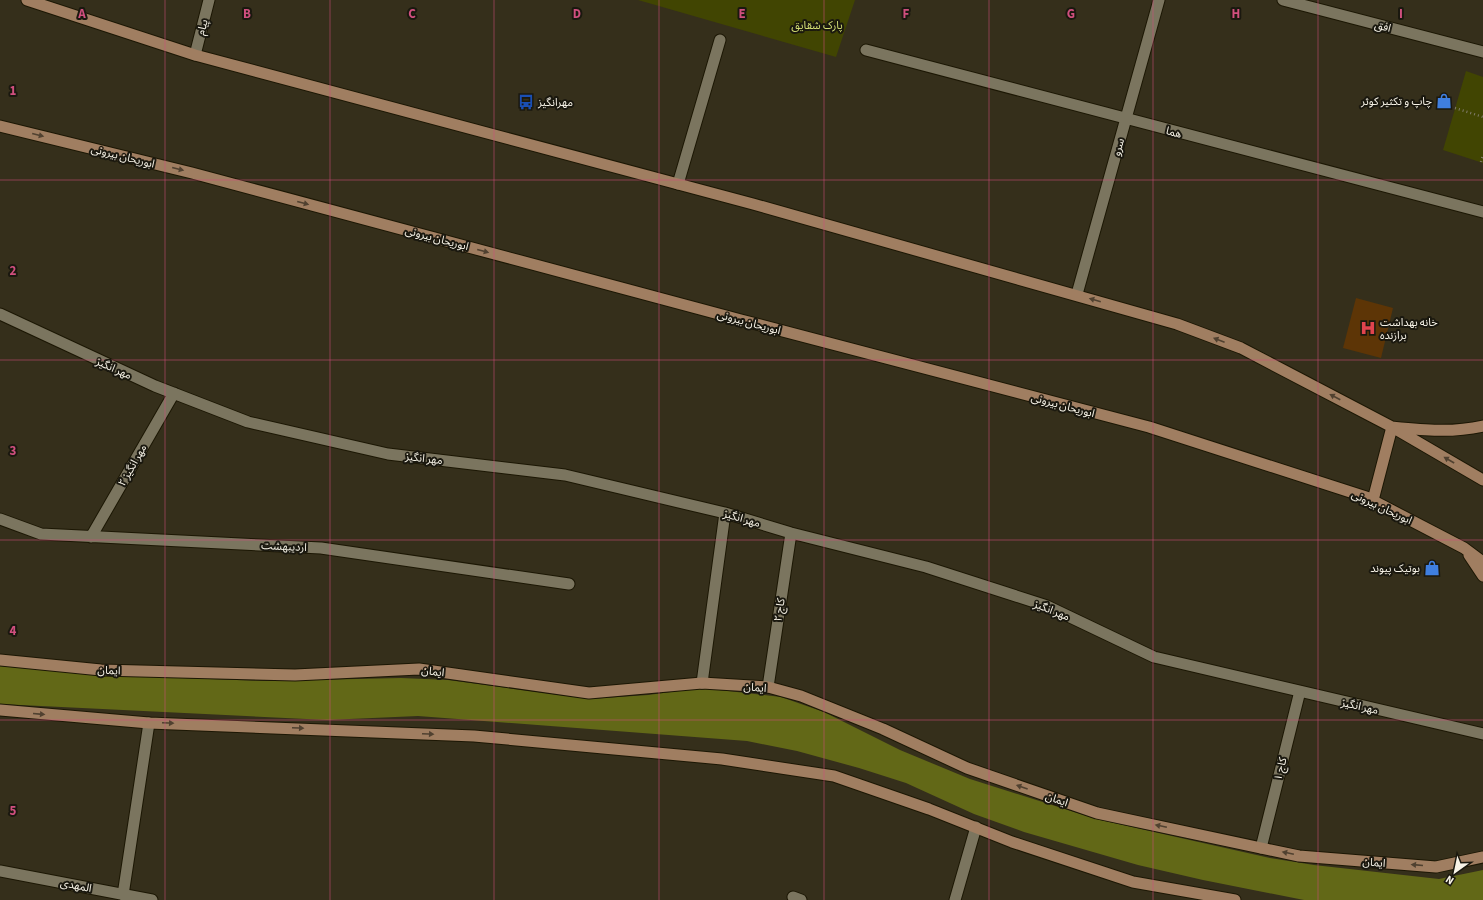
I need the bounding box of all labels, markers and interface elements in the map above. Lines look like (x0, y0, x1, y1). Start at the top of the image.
text: A (77, 5, 86, 23)
text: B (243, 5, 251, 23)
text: C (408, 5, 416, 23)
text: D (573, 5, 581, 23)
text: E (738, 5, 746, 23)
text: F (903, 5, 910, 23)
text: G (1067, 5, 1075, 23)
text: H (1232, 5, 1240, 23)
text: I (1399, 5, 1403, 23)
street label: پیام (193, 17, 212, 37)
street label: افق (1373, 17, 1393, 36)
park label: پارک شقایق (791, 18, 843, 33)
text: 1 (10, 82, 17, 100)
shop icon: چاپ و تکثیر کوثر (1435, 92, 1453, 110)
bus stop icon: مهرانگیز (517, 93, 535, 111)
place label: چاپ و تکثیر کوثر (1360, 94, 1433, 109)
place label: مهرانگیز (537, 95, 573, 110)
street label: هما (1164, 123, 1183, 142)
one-way arrow (32, 132, 44, 138)
street label: سرو (1109, 136, 1128, 158)
street label: ابوریحان بیرونی (89, 141, 156, 172)
one-way arrow (172, 167, 184, 173)
one-way arrow (297, 200, 310, 206)
street label: ابوریحان بیرونی (403, 223, 470, 254)
one-way arrow (477, 248, 489, 254)
text: 2 (10, 262, 17, 280)
one-way arrow (1089, 297, 1101, 303)
street label: ابوریحان بیرونی (715, 307, 782, 338)
place label: خانه بهداشت برازنده (1380, 315, 1438, 343)
hospital icon: خانه بهداشت برازنده (1359, 319, 1377, 337)
one-way arrow (1213, 336, 1225, 342)
street label: مهر انگیز (93, 354, 134, 383)
street label: ابوریحان بیرونی (1029, 390, 1096, 421)
one-way arrow (1330, 394, 1341, 400)
street label: مهر انگیز ۲ (114, 441, 151, 489)
text: 3 (10, 442, 17, 460)
street label: مهر انگیز (403, 449, 444, 468)
one-way arrow (1444, 456, 1454, 464)
street label: ابوریحان بیرونی (1349, 487, 1414, 528)
street label: مهر انگیز (721, 506, 762, 531)
street label: اردیبهشت (261, 538, 307, 555)
shop icon: بوتیک پیوند (1423, 559, 1441, 577)
place label: بوتیک پیوند (1370, 561, 1420, 576)
street label: مهر انگیز (1031, 596, 1072, 625)
street label: کاج ۲ (770, 597, 789, 623)
text: 4 (10, 622, 17, 640)
street label: ایمان (97, 663, 121, 678)
street label: ایمان (421, 663, 445, 680)
street label: ایمان (743, 679, 767, 696)
street label: مهر انگیز (1339, 695, 1380, 718)
one-way arrow (33, 710, 45, 717)
one-way arrow (162, 720, 174, 727)
one-way arrow (292, 725, 305, 731)
one-way arrow (422, 731, 434, 738)
street label: کاج ۱ (1270, 756, 1291, 782)
one-way arrow (1016, 784, 1028, 790)
street label: ایمان (1044, 789, 1070, 810)
text: 5 (10, 802, 17, 820)
one-way arrow (1154, 823, 1167, 829)
one-way arrow (1282, 850, 1294, 856)
north arrow (1435, 852, 1475, 892)
street label: ایمان (1362, 854, 1386, 871)
one-way arrow (1411, 862, 1423, 869)
text: N (1443, 872, 1457, 888)
street label: المهدی (59, 875, 93, 896)

